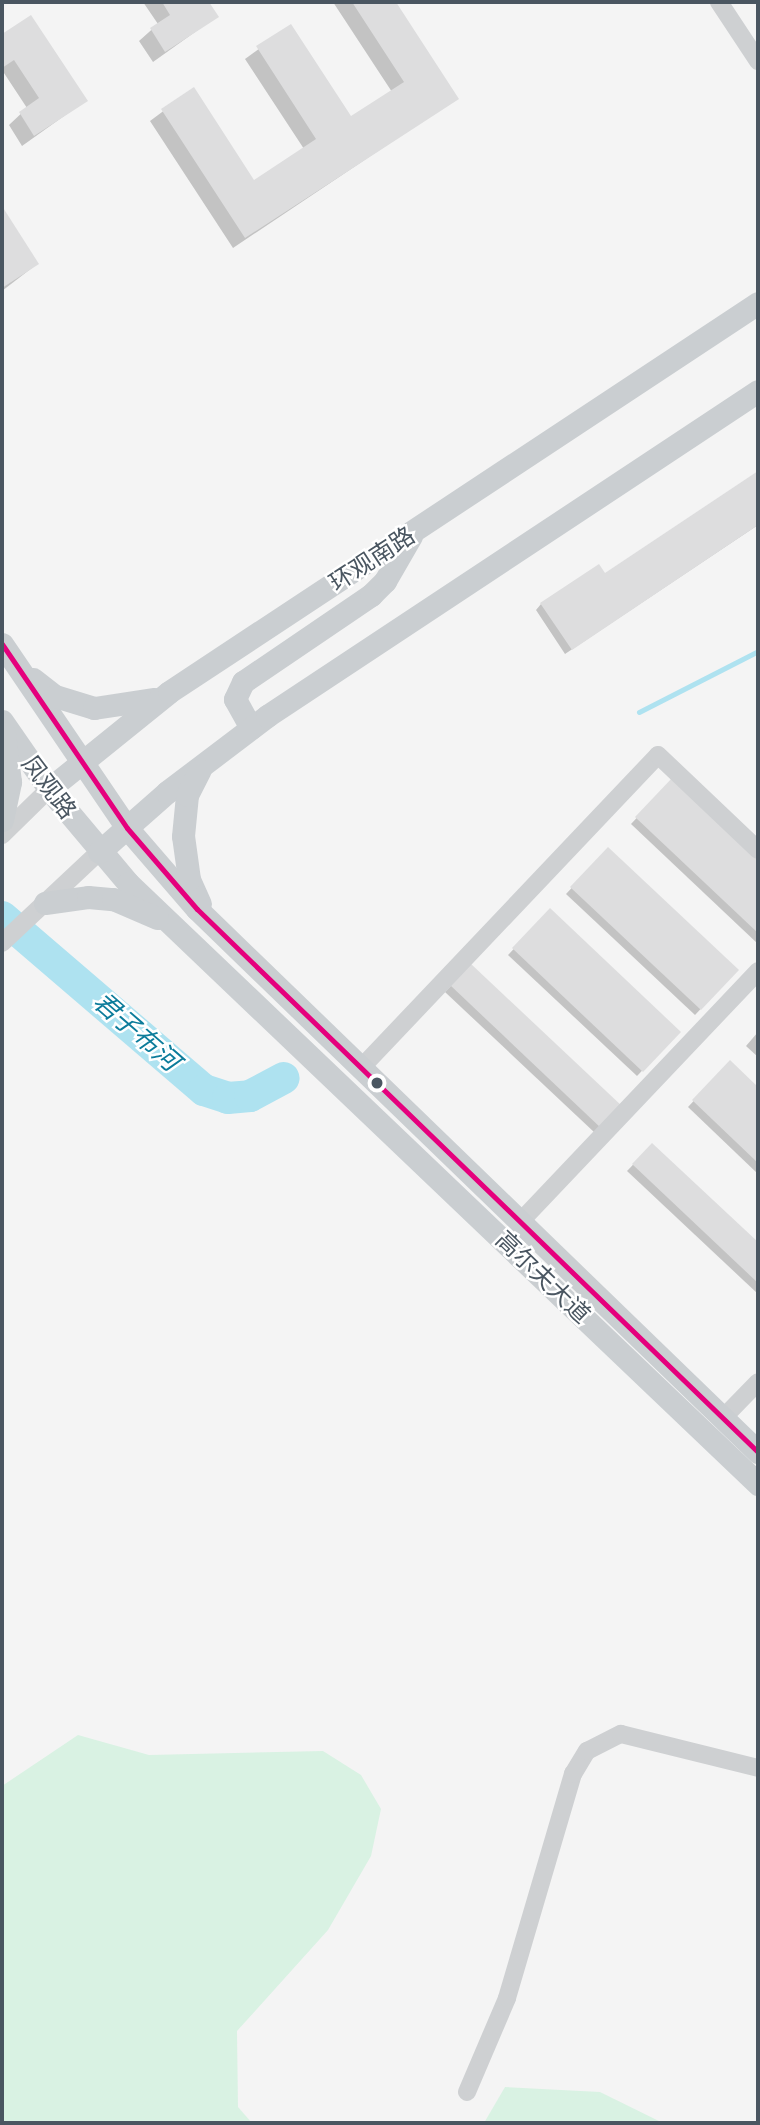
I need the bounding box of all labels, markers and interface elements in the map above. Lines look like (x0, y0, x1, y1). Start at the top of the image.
street label: 环观南路 (324, 521, 420, 597)
street label: 凤观路 (16, 750, 82, 824)
water label: 君子布河 (87, 986, 185, 1078)
unlabelled marker (370, 1076, 384, 1090)
street label: 高尔夫大道 (490, 1225, 596, 1329)

